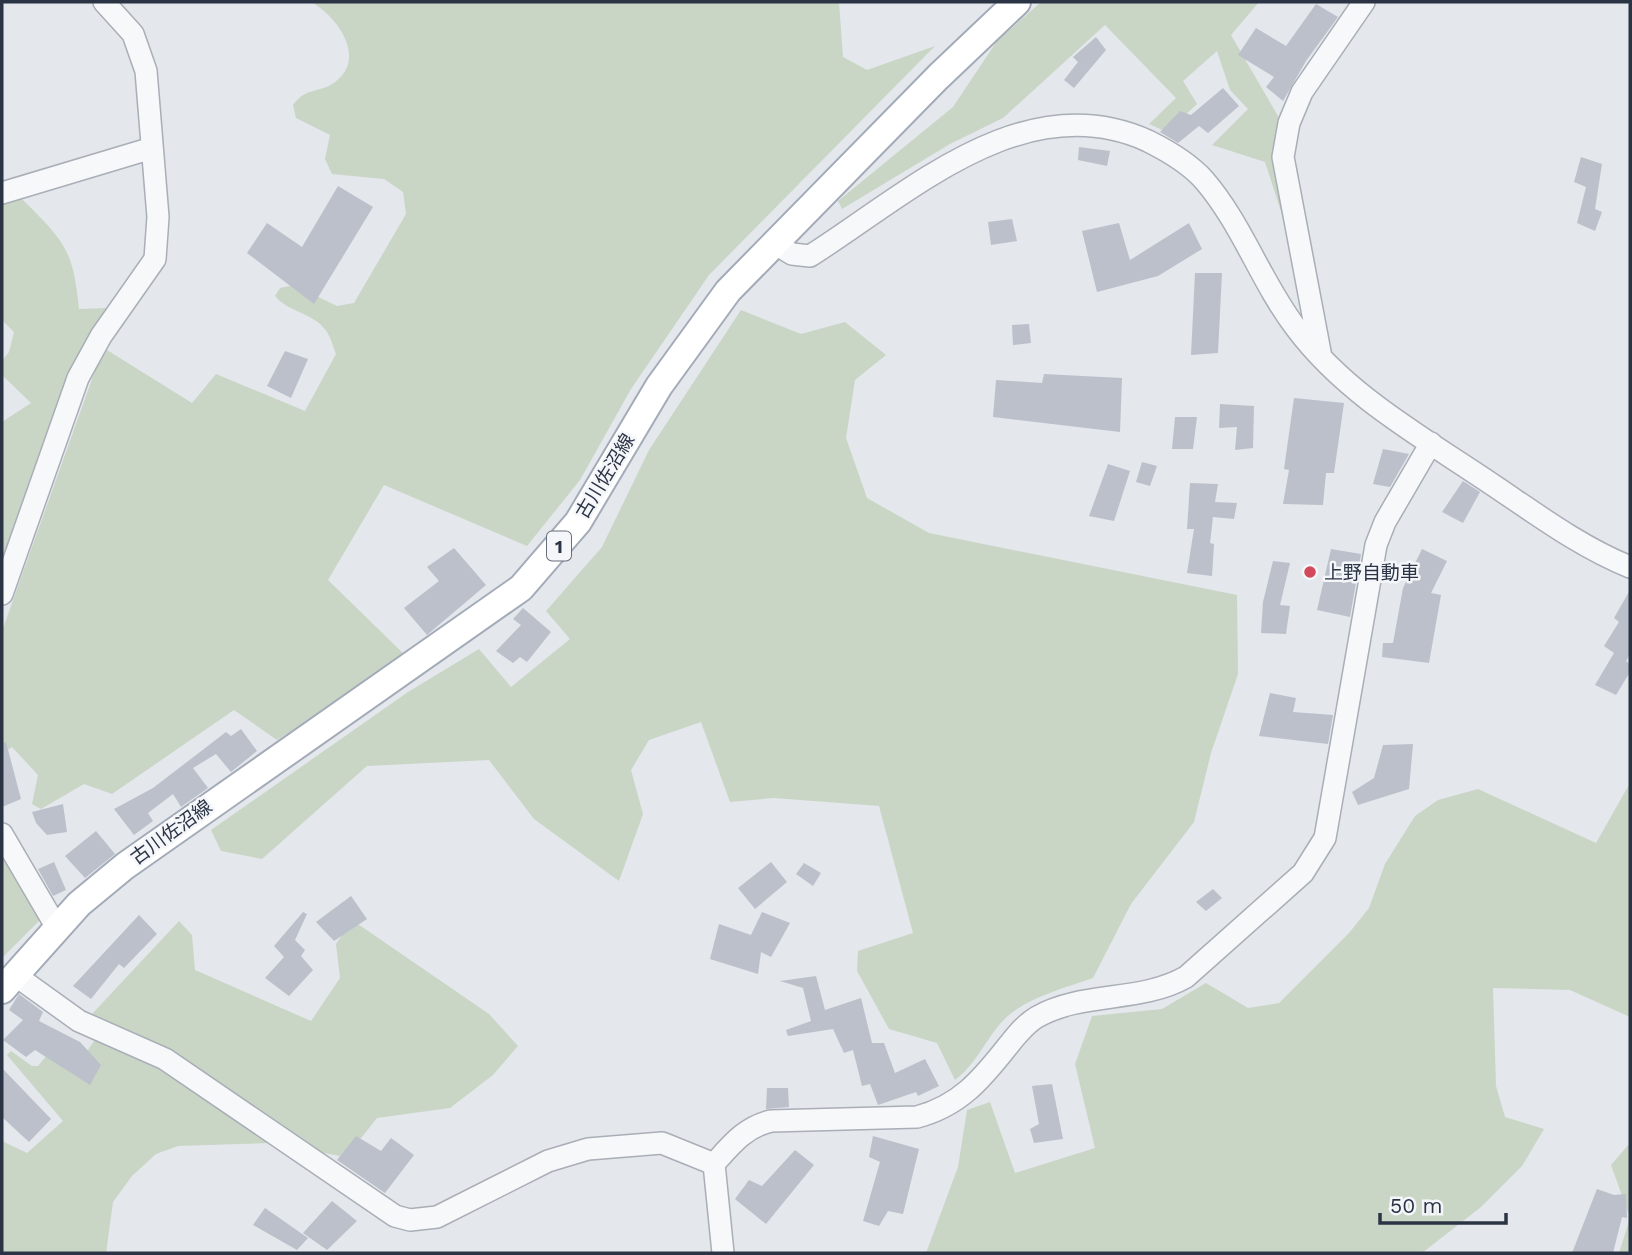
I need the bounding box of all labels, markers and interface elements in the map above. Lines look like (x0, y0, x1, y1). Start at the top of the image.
street label: 古川佐沼線 (571, 429, 639, 523)
road number: 1 (547, 532, 571, 560)
place label: 上野自動車 (1324, 561, 1419, 584)
marker: 上野自動車 (1302, 564, 1318, 580)
street label: 古川佐沼線 (126, 795, 216, 869)
scale bar (1380, 1182, 1506, 1226)
text: 50 m (1390, 1193, 1442, 1218)

